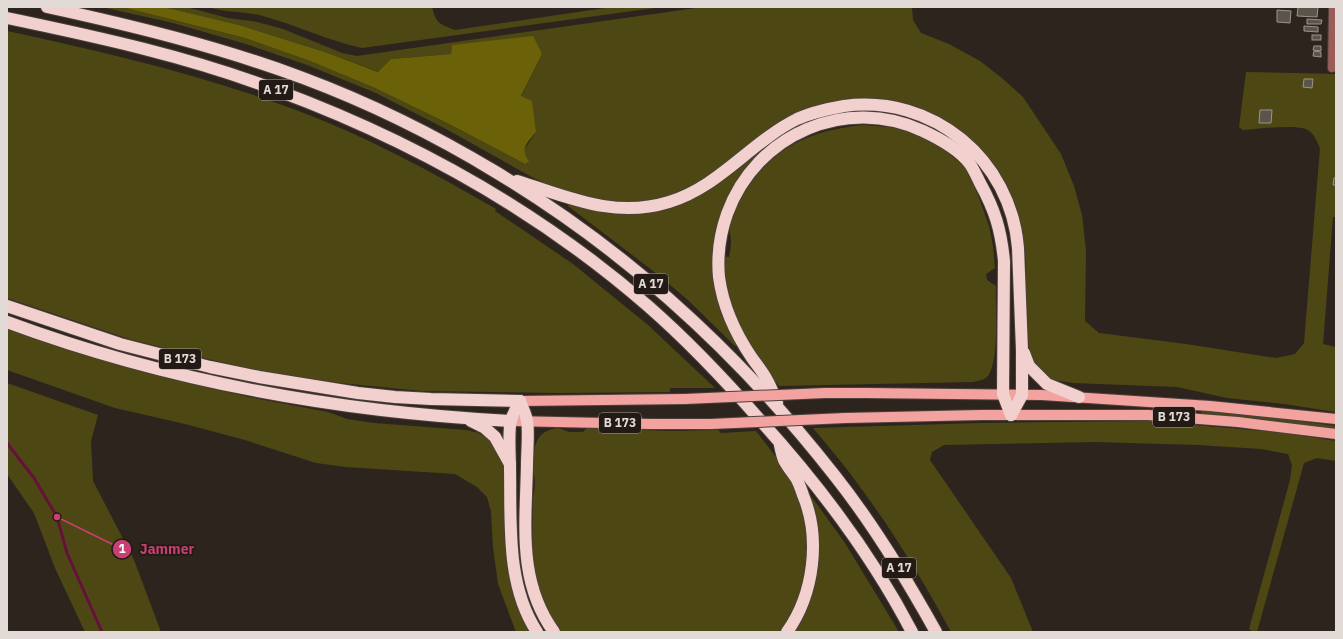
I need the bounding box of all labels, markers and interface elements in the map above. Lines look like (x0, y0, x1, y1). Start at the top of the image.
road number: A 17 (259, 80, 293, 100)
road number: A 17 (634, 274, 668, 294)
road number: B 173 (159, 349, 201, 369)
road number: B 173 (1153, 407, 1195, 427)
road number: B 173 (599, 413, 641, 433)
callout: Jammer (112, 536, 202, 562)
text: Jammer (140, 540, 195, 558)
text: 1 (118, 541, 126, 556)
road number: A 17 (882, 558, 916, 578)

